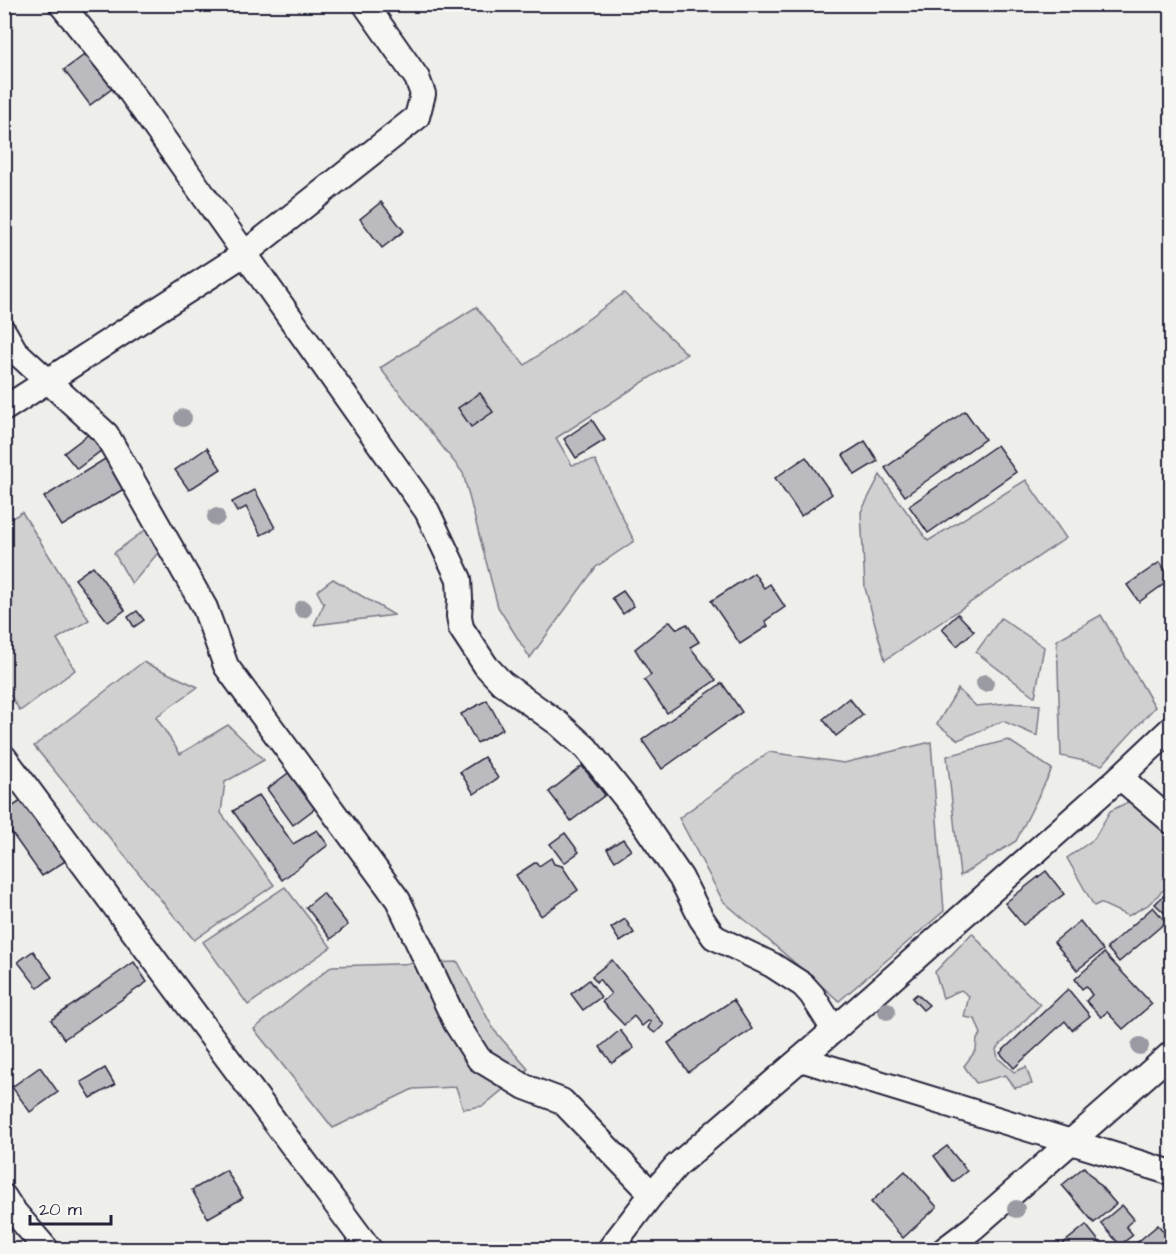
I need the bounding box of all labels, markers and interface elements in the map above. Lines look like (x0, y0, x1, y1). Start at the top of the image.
scale bar (30, 1188, 111, 1226)
text: 20 m (39, 1197, 82, 1222)

